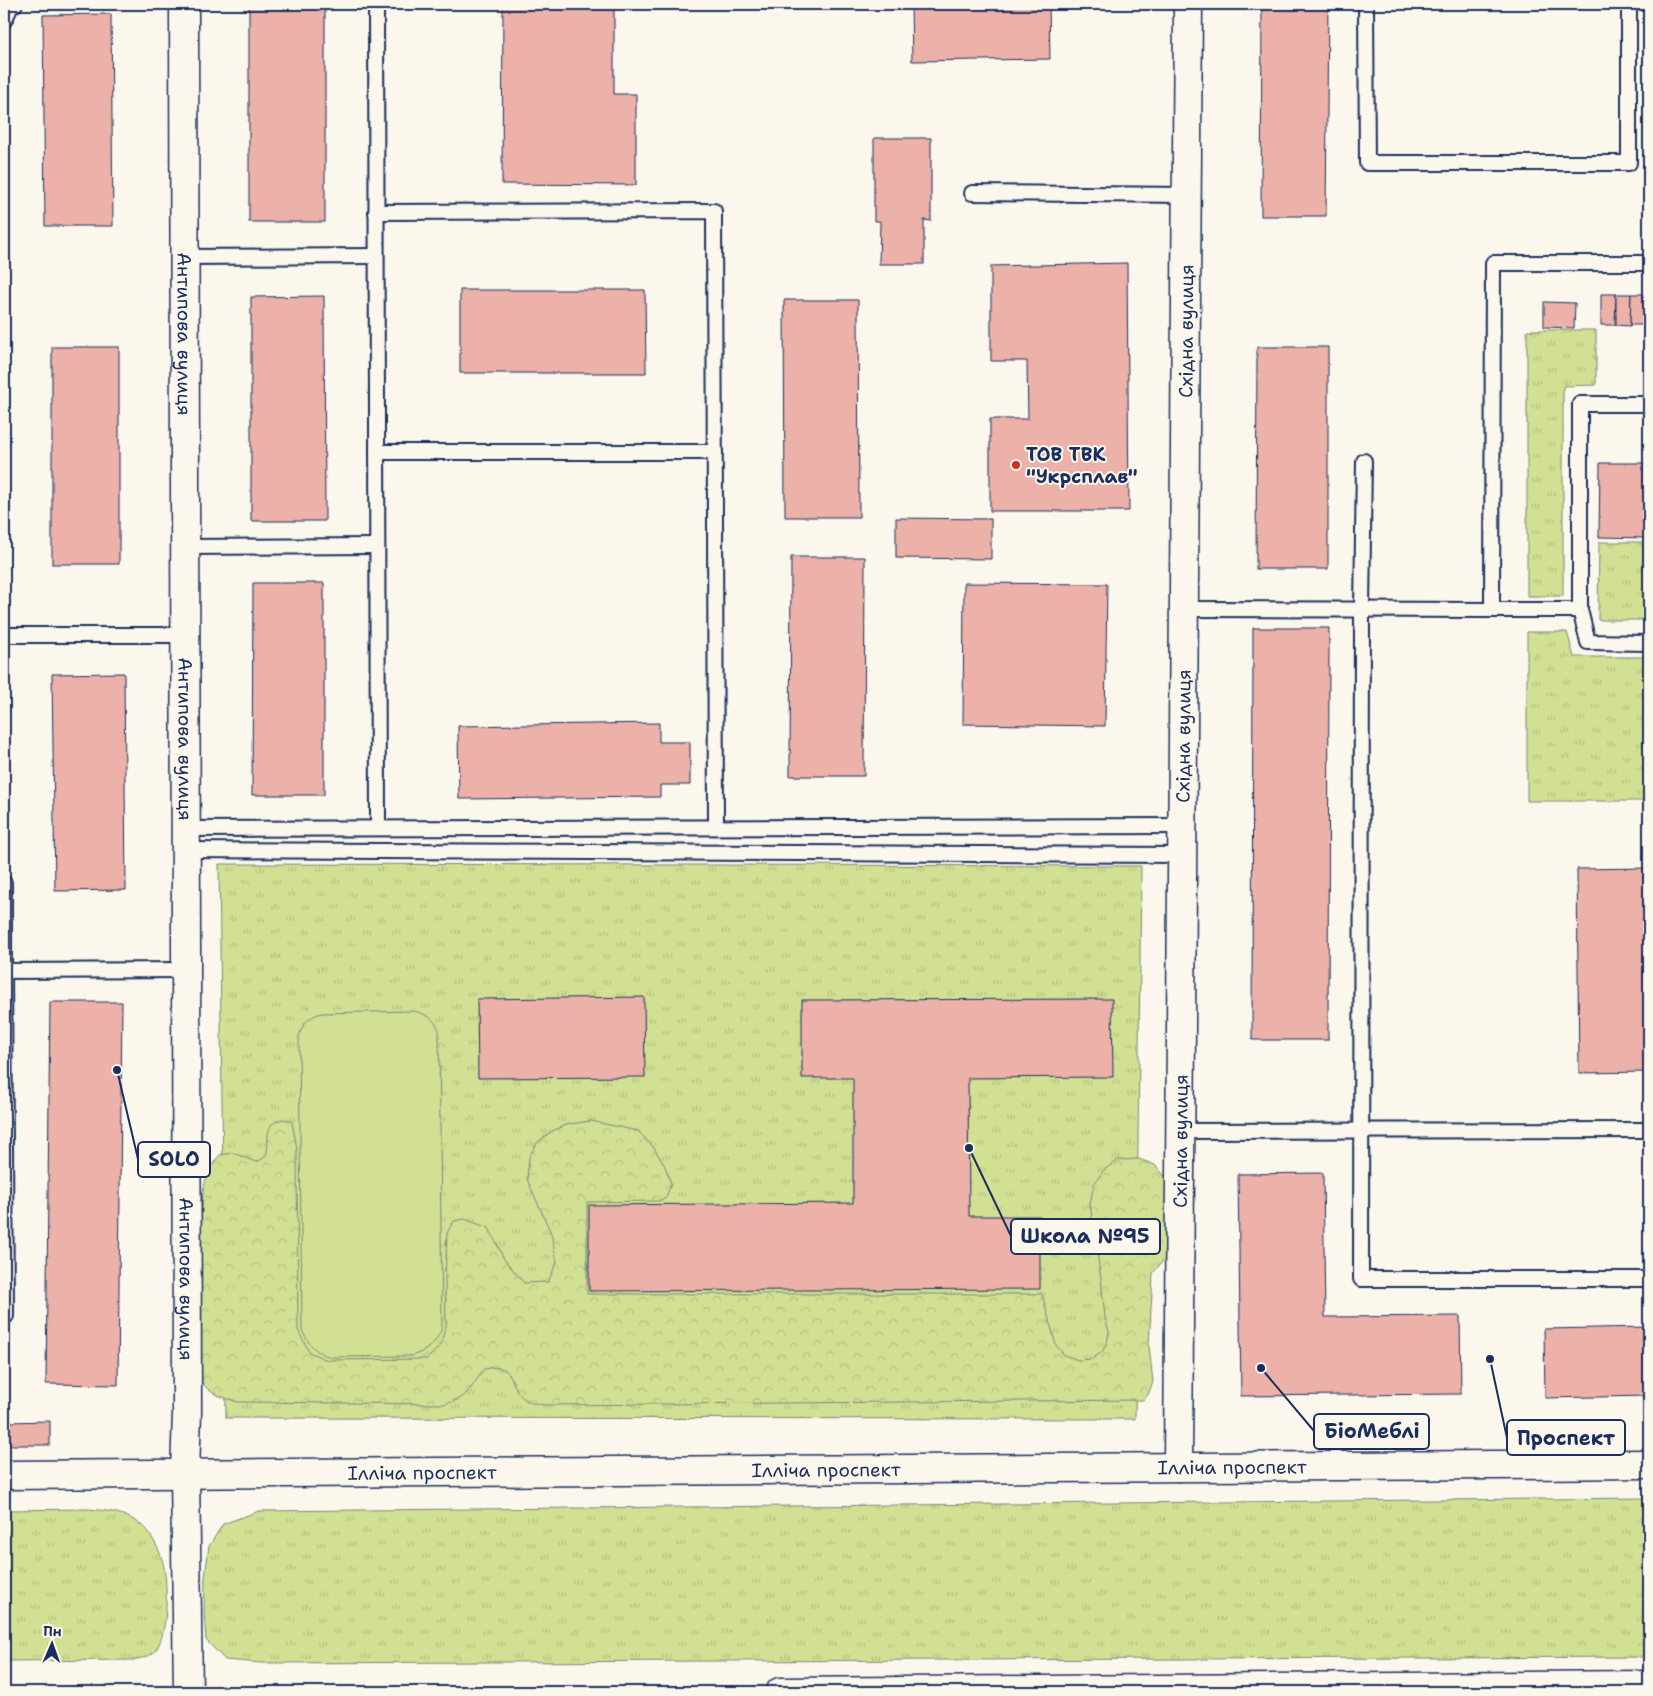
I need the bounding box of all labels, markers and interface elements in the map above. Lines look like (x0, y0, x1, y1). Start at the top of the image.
street label: Антипова вулиця (172, 252, 197, 416)
street label: Східна вулиця (1173, 264, 1199, 398)
place label: ТОВ ТВК "Укрсплав" (1026, 442, 1138, 489)
marker: ТОВ ТВК "Укрсплав" (1010, 459, 1022, 471)
street label: Антипова вулиця (173, 657, 198, 821)
street label: Східна вулиця (1170, 669, 1196, 803)
street label: Східна вулиця (1167, 1074, 1193, 1208)
callout: SOLO (138, 1142, 210, 1177)
text: SOLO (148, 1146, 200, 1172)
street label: Антипова вулиця (174, 1197, 199, 1361)
callout: Школа №95 (1011, 1219, 1160, 1254)
text: Школа №95 (1021, 1223, 1149, 1249)
callout: БіоМеблі (1314, 1414, 1429, 1449)
text: БіоМеблі (1324, 1418, 1420, 1444)
callout: Проспект (1507, 1420, 1625, 1455)
text: Проспект (1517, 1425, 1615, 1451)
street label: Ілліча проспект (1157, 1454, 1307, 1480)
street label: Ілліча проспект (751, 1457, 901, 1483)
street label: Ілліча проспект (347, 1459, 497, 1485)
north arrow (28, 1618, 78, 1668)
text: Пн (43, 1622, 62, 1640)

